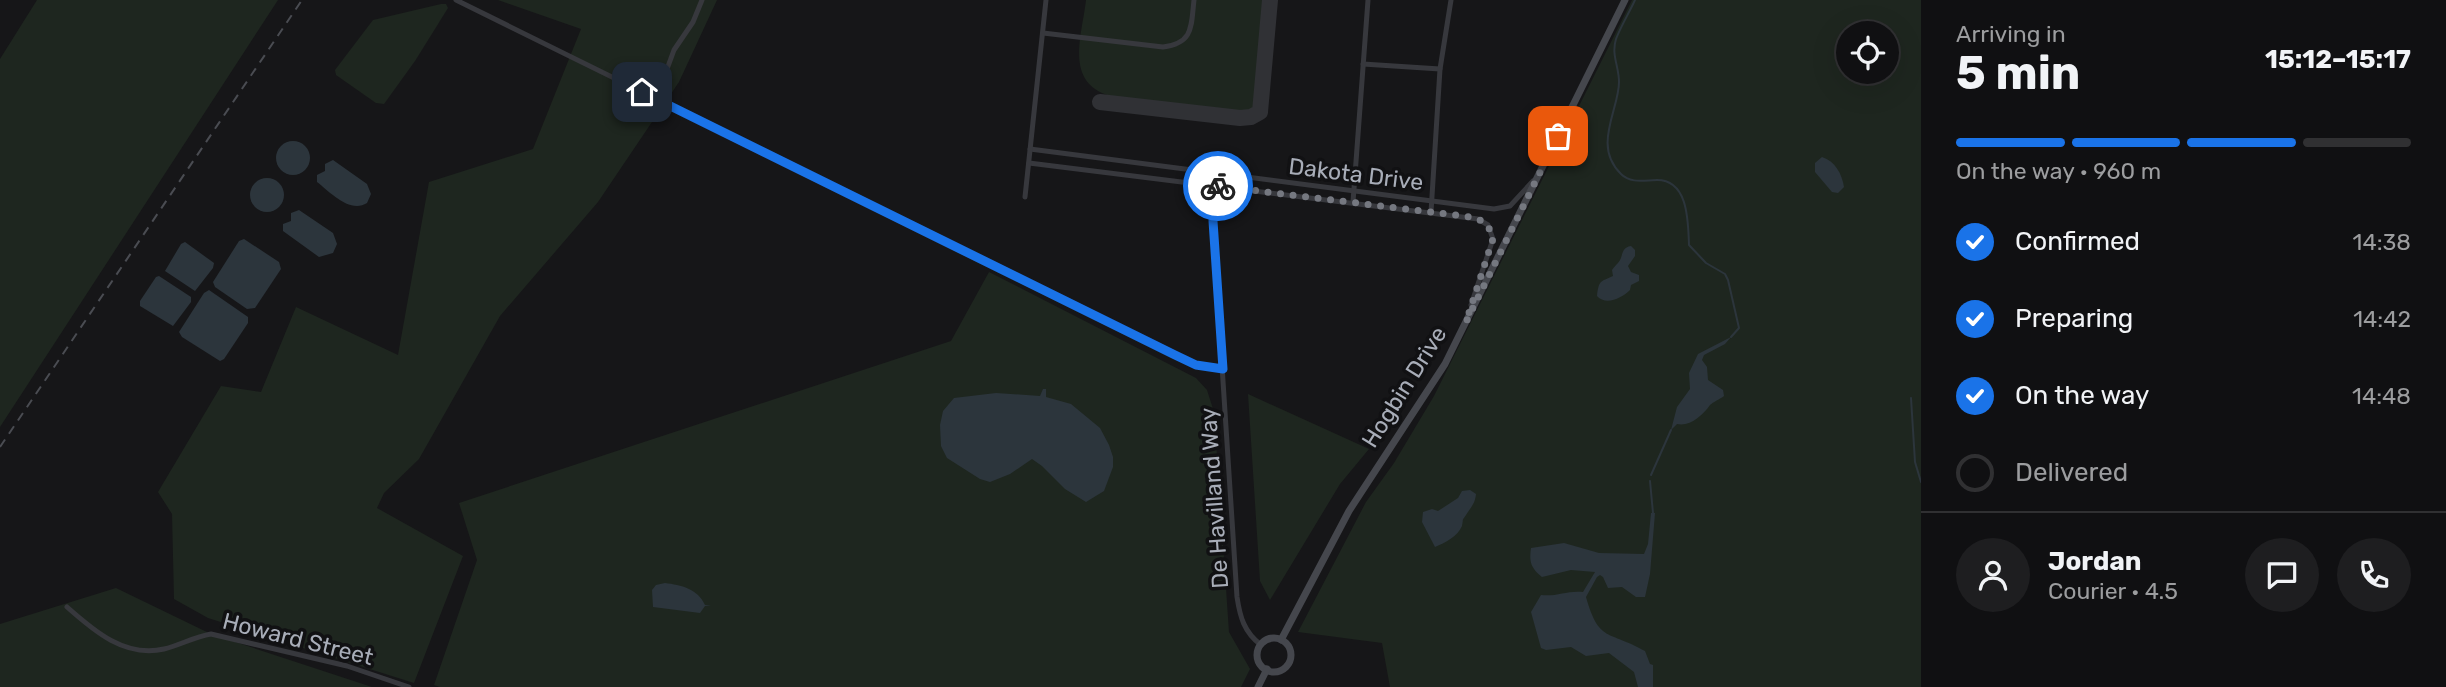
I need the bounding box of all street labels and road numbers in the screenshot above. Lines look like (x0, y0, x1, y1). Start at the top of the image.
street label: Dakota Drive (1287, 152, 1425, 196)
street label: Hogbin Drive (1356, 321, 1452, 453)
street label: De Havilland Way (1194, 406, 1234, 589)
street label: Howard Street (220, 607, 376, 671)

